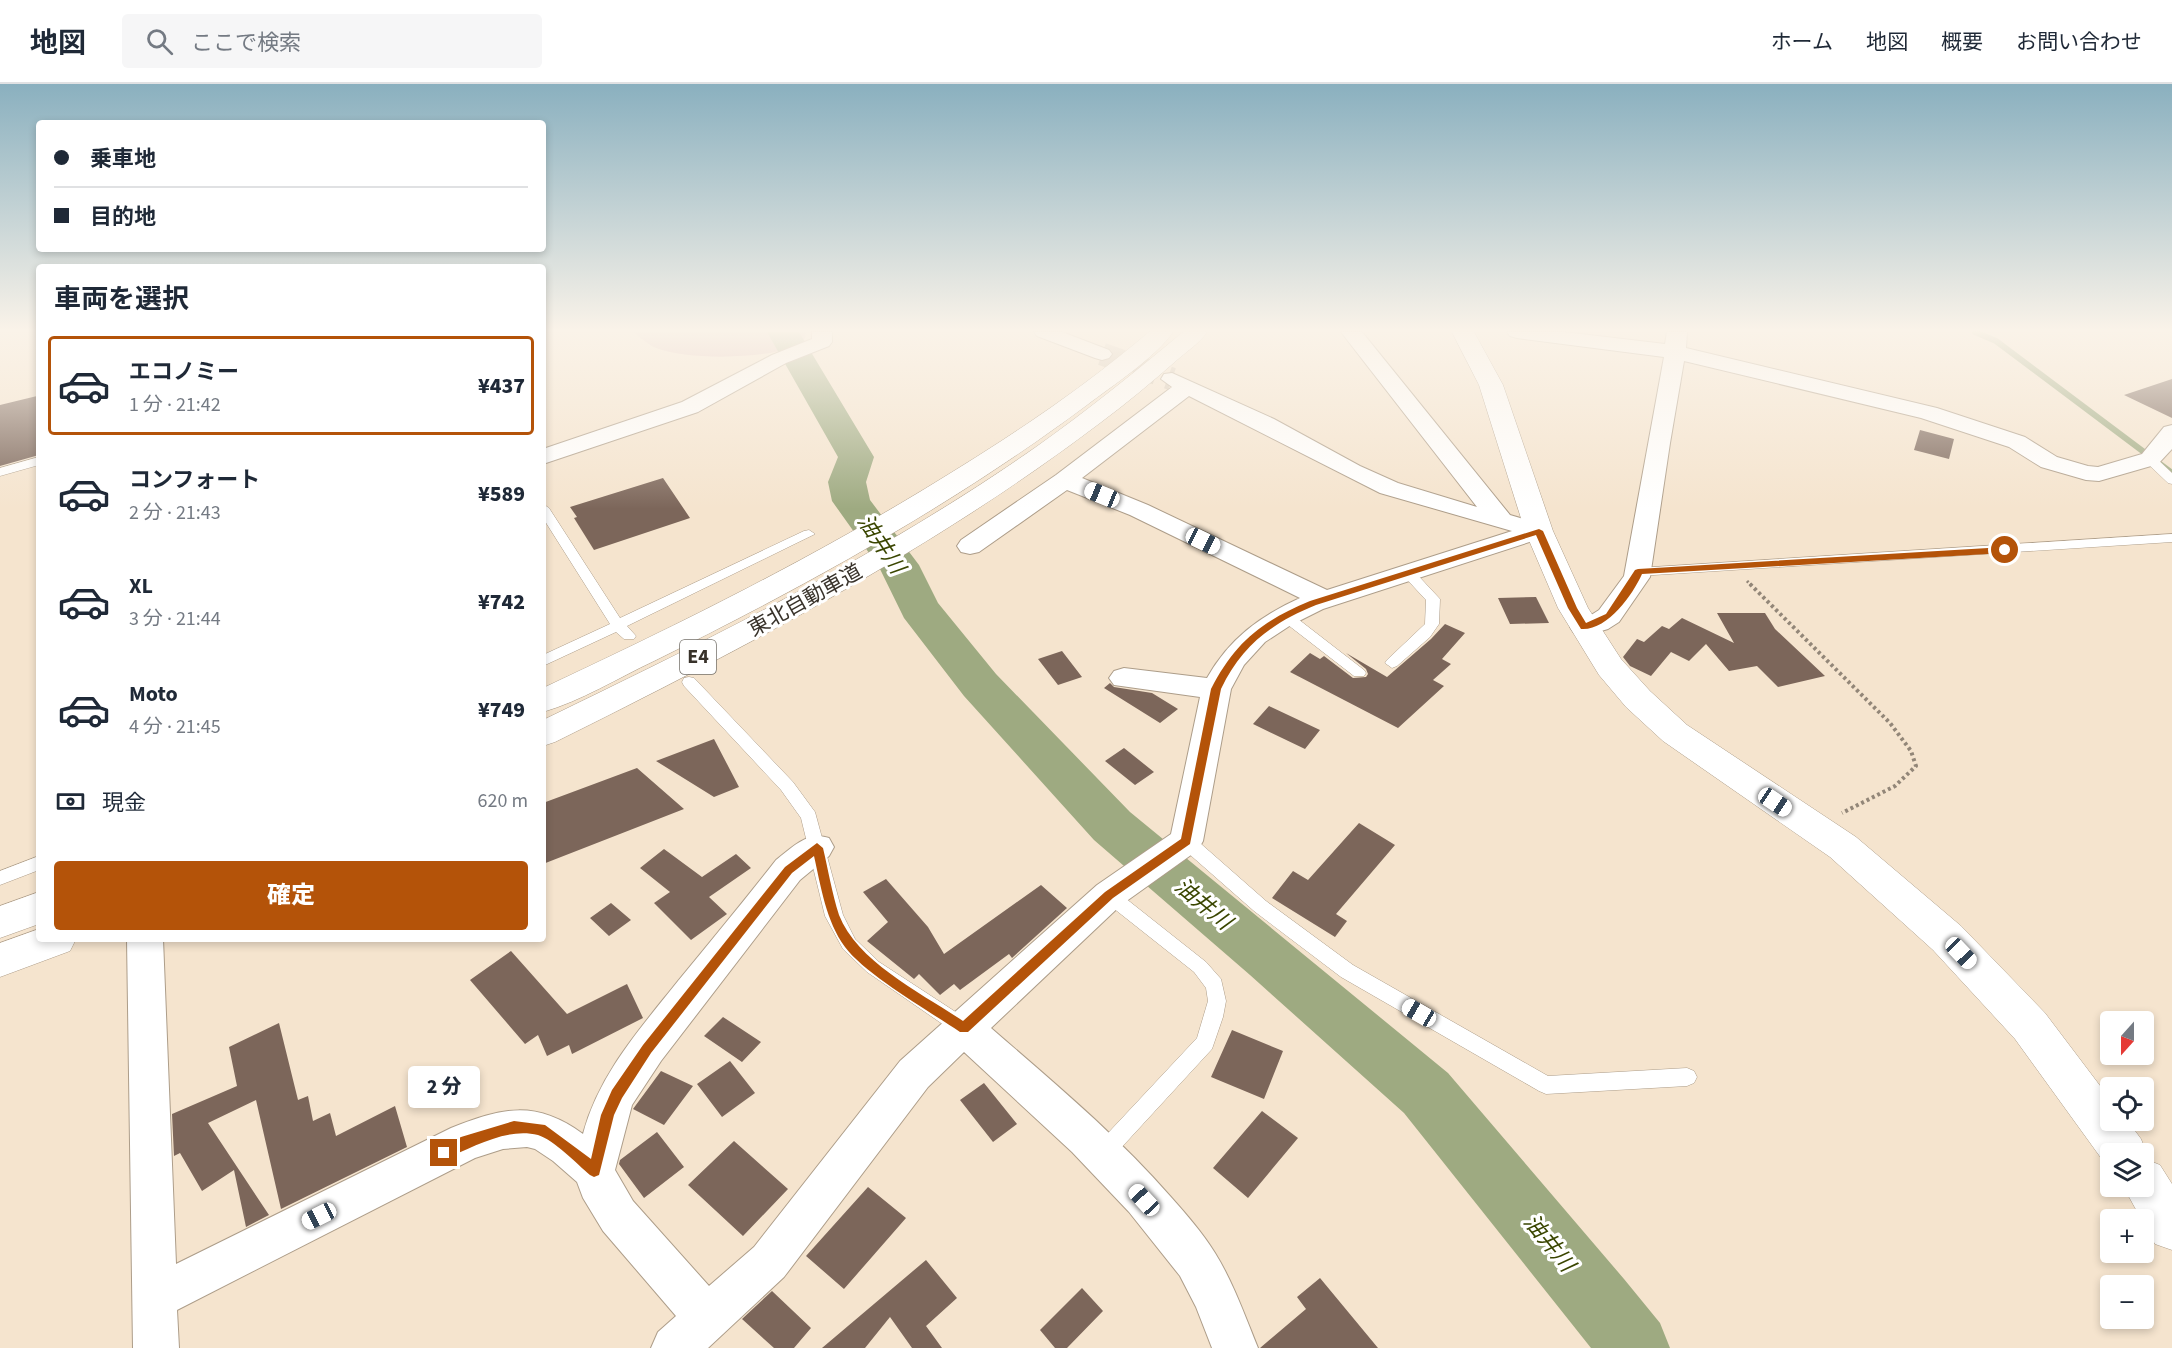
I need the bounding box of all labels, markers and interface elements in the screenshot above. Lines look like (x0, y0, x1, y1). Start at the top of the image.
search box (122, 14, 542, 68)
text: 地図 (30, 23, 86, 63)
icon: search (143, 25, 176, 58)
text: ここで検索 (191, 27, 301, 59)
text: ホーム (1771, 27, 1833, 57)
text: 地図 (1866, 27, 1908, 57)
text: 概要 (1941, 27, 1983, 57)
text: お問い合わせ (2016, 27, 2142, 57)
text: 乗車地 (90, 143, 156, 175)
text: 目的地 (90, 201, 156, 233)
text: 車両を選択 (54, 280, 189, 319)
text: エコノミー (129, 356, 239, 388)
icon: car (57, 359, 111, 413)
text: ¥437 (478, 370, 525, 402)
text: 1 分 · 21:42 (129, 391, 221, 419)
text: コンフォート (129, 464, 260, 496)
icon: car (57, 467, 111, 521)
text: ¥589 (478, 478, 525, 510)
car (1082, 480, 1122, 510)
text: 2 分 · 21:43 (129, 499, 221, 527)
water label: 油井川 (849, 508, 914, 582)
car (1183, 525, 1223, 557)
route start (1991, 536, 2018, 563)
street label: 東北自動車道 (743, 556, 867, 644)
text: XL (129, 570, 153, 602)
icon: car (57, 575, 111, 629)
text: ¥742 (478, 586, 525, 618)
text: 3 分 · 21:44 (129, 605, 221, 633)
road number: E4 (680, 640, 716, 674)
text: Moto (129, 678, 178, 710)
icon: car (57, 683, 111, 737)
text: ¥749 (478, 694, 525, 726)
text: 4 分 · 21:45 (129, 713, 221, 741)
car (1755, 784, 1795, 820)
icon: cash (54, 785, 87, 818)
text: 現金 (102, 787, 146, 819)
text: 620 m (478, 787, 528, 815)
button: 確定 (54, 861, 528, 930)
water label: 油井川 (1167, 871, 1240, 939)
car (1942, 934, 1980, 972)
car (1399, 996, 1439, 1030)
north arrow (2100, 1011, 2154, 1065)
map controls (2100, 1011, 2154, 1329)
callout: 2 分 (408, 1066, 480, 1108)
text: 2 分 (427, 1073, 461, 1101)
button: locate (2100, 1077, 2154, 1131)
route end (430, 1139, 457, 1166)
button: layers (2100, 1143, 2154, 1197)
car (1125, 1181, 1163, 1219)
car (299, 1200, 339, 1232)
water label: 油井川 (1516, 1207, 1583, 1280)
button: + (2100, 1209, 2154, 1263)
button: − (2100, 1275, 2154, 1329)

